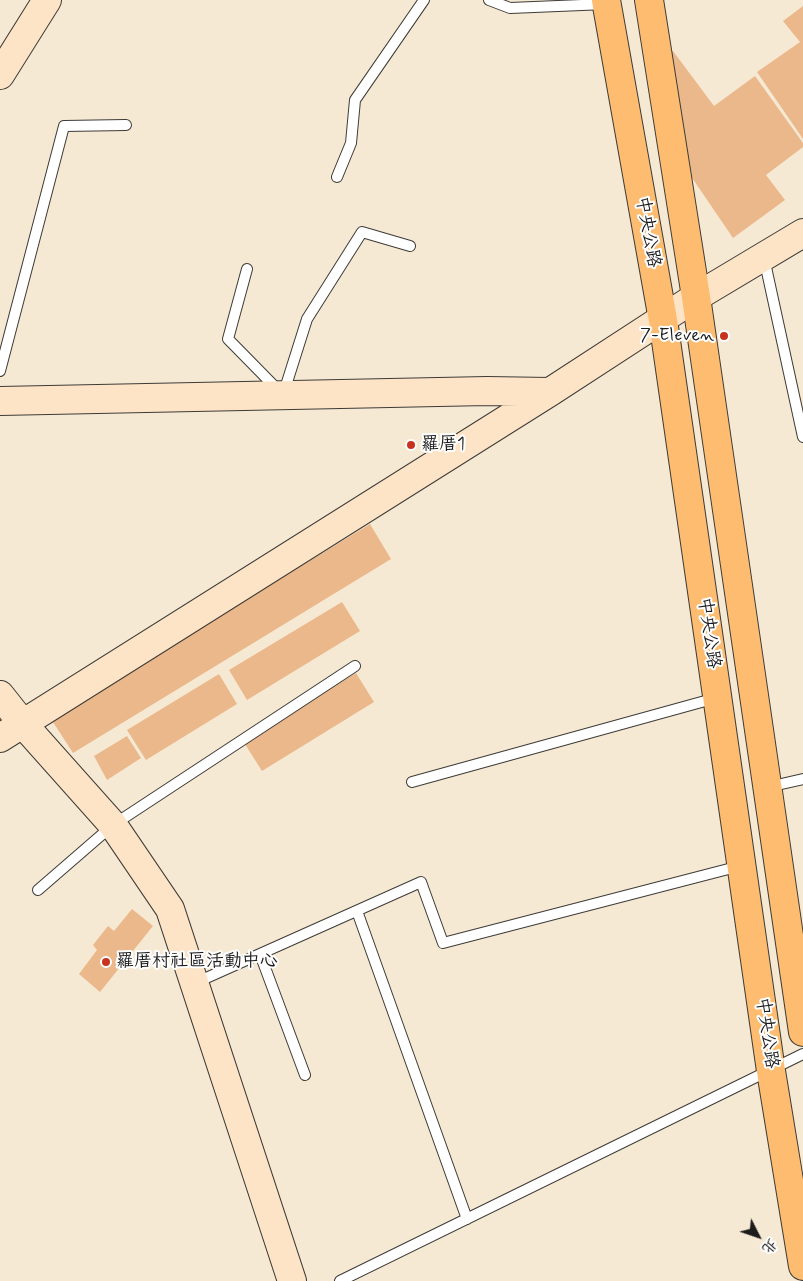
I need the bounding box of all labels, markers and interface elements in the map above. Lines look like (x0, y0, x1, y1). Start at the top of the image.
street label: 中央公路 (630, 195, 664, 269)
place label: 7-Eleven (640, 325, 714, 347)
marker: 7-Eleven (718, 330, 730, 342)
place label: 羅厝1 (421, 434, 465, 456)
marker: 羅厝1 (405, 439, 417, 451)
street label: 中央公路 (692, 596, 724, 670)
place label: 羅厝村社區活動中心 (116, 951, 278, 973)
marker: 羅厝村社區活動中心 (100, 956, 112, 968)
street label: 中央公路 (750, 996, 782, 1070)
north arrow (733, 1211, 783, 1261)
text: 北 (758, 1235, 781, 1257)

